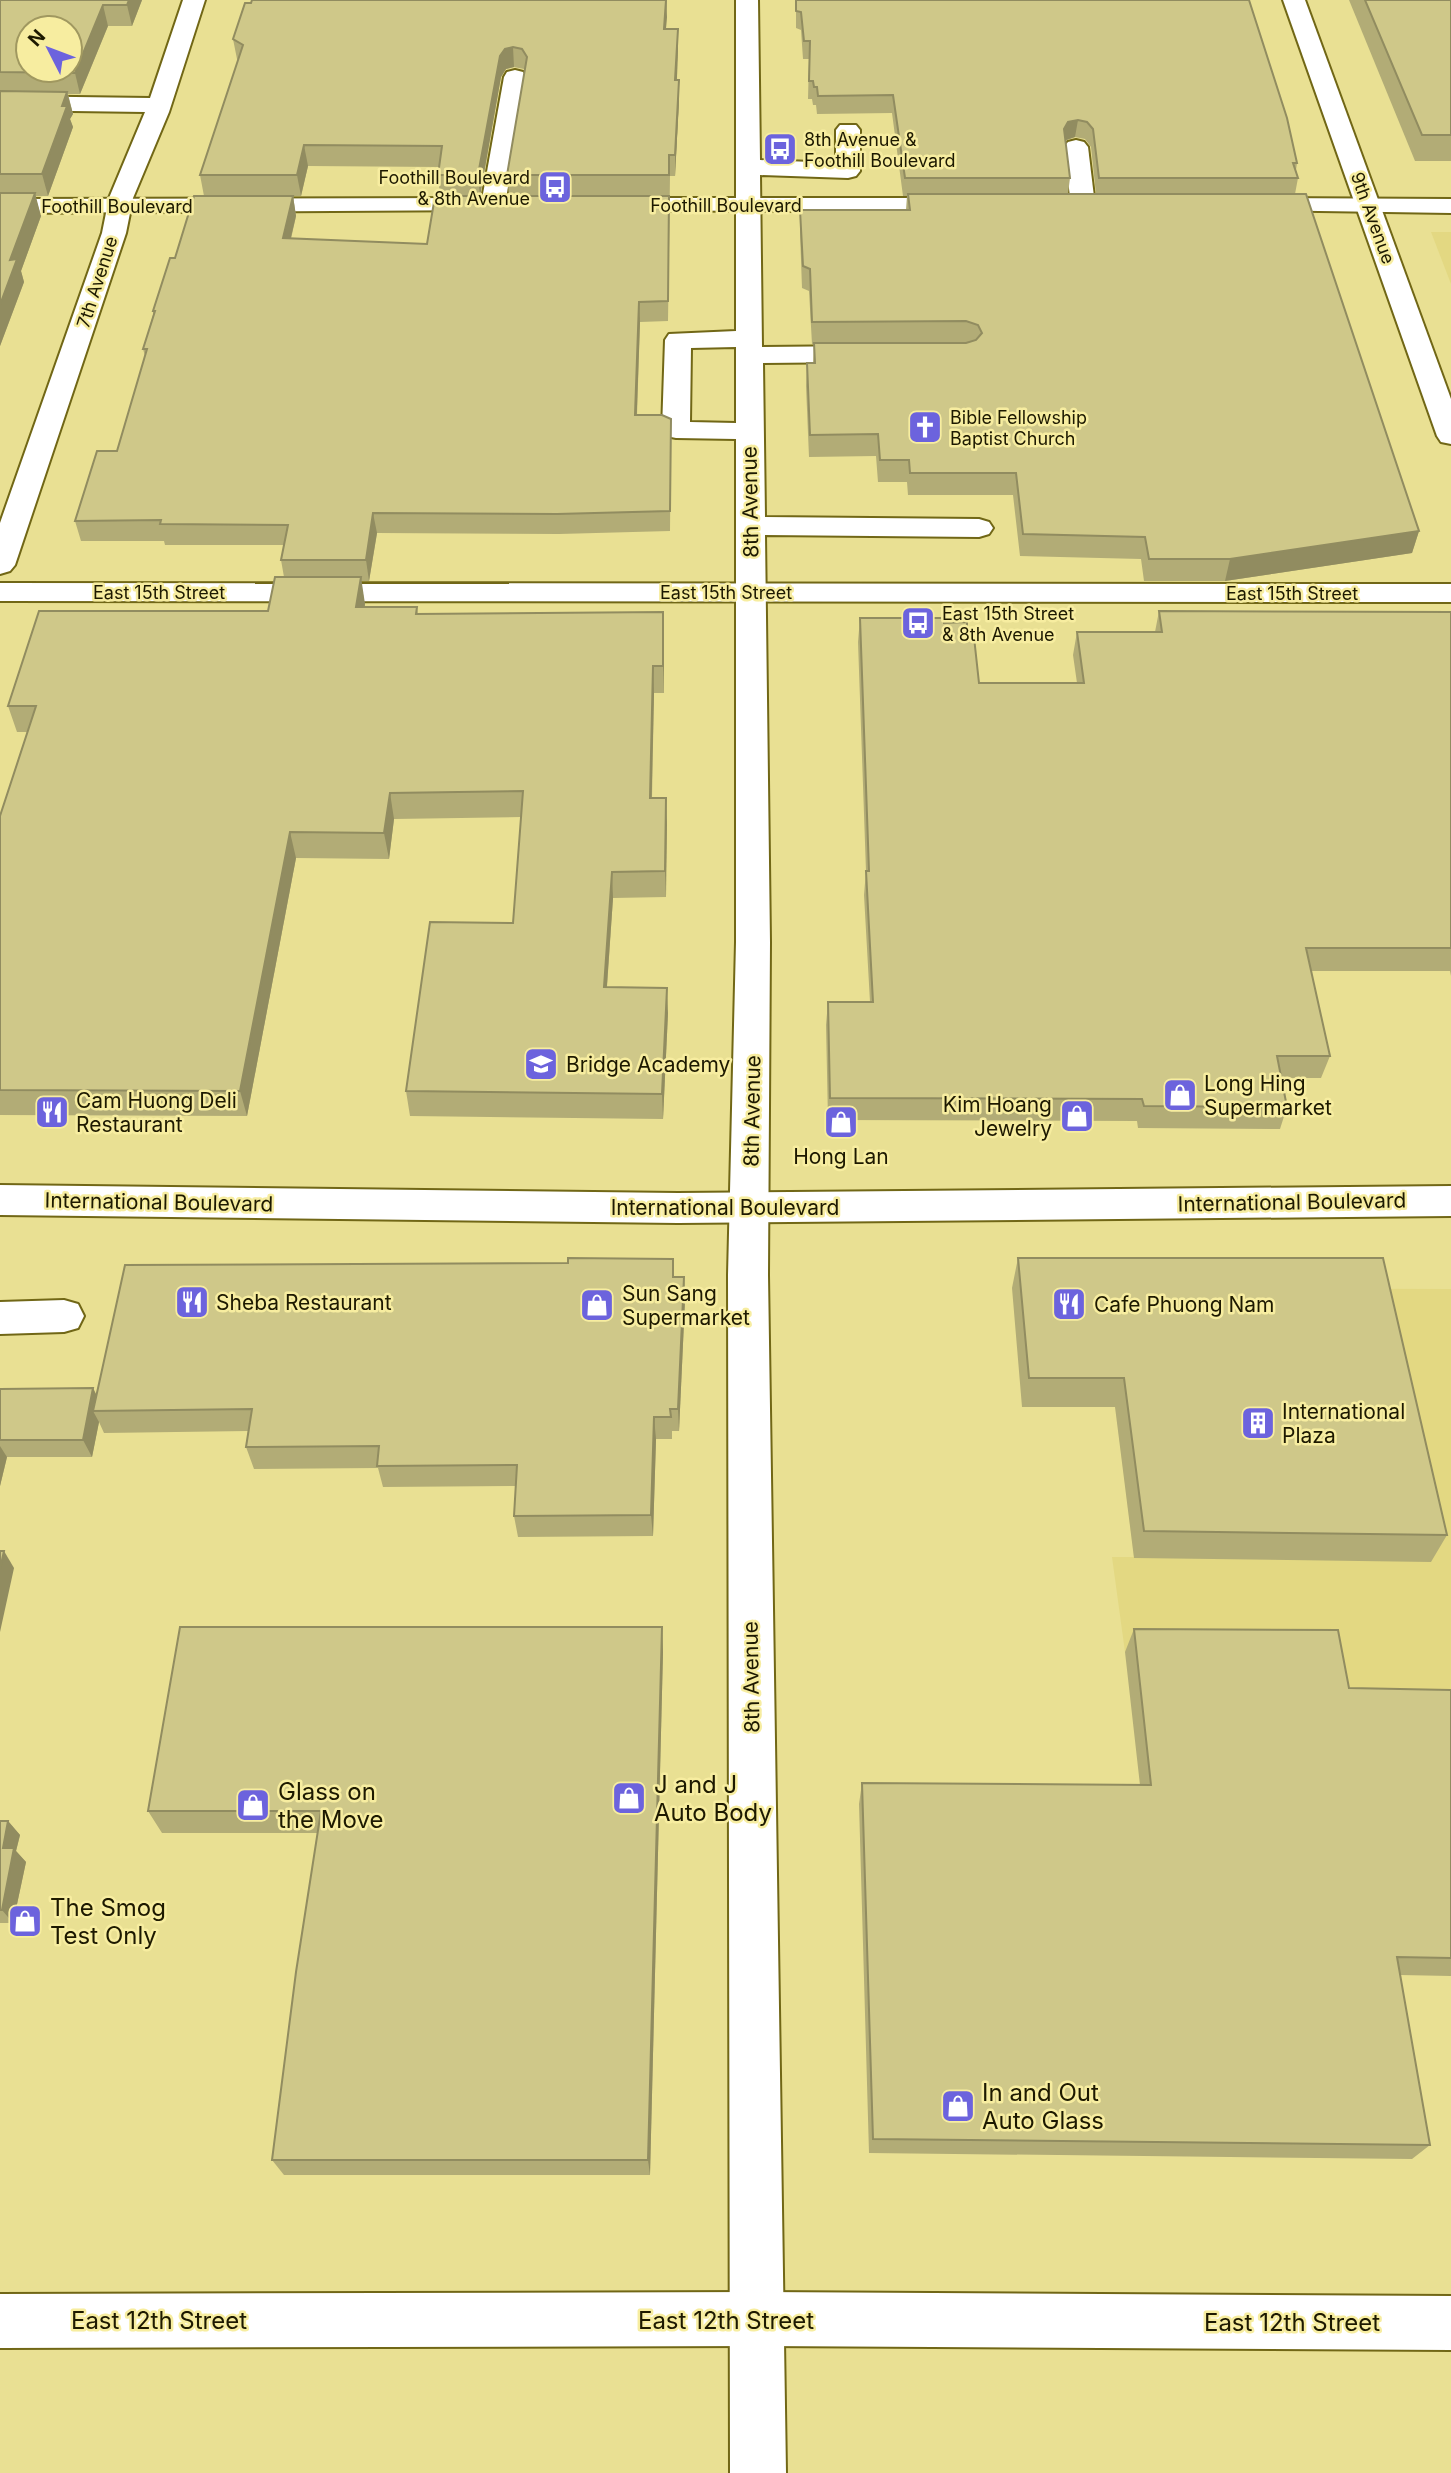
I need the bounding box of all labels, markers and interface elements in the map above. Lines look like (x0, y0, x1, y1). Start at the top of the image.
north arrow (14, 14, 84, 84)
text: N (23, 25, 50, 51)
place label: 8th Avenue & Foothill Boulevard (804, 129, 956, 171)
bus stop icon: 8th Avenue & Foothill Boulevard (761, 130, 799, 168)
place label: Foothill Boulevard & 8th Avenue (378, 167, 530, 209)
bus stop icon: Foothill Boulevard & 8th Avenue (536, 168, 574, 206)
street label: 9th Avenue (1347, 169, 1399, 267)
street label: Foothill Boulevard (650, 195, 802, 216)
street label: Foothill Boulevard (41, 196, 193, 217)
street label: 7th Avenue (72, 234, 122, 330)
place label: Bible Fellowship Baptist Church (950, 407, 1087, 449)
church icon: Bible Fellowship Baptist Church (906, 408, 944, 446)
street label: 8th Avenue (737, 446, 763, 558)
street label: East 15th Street (93, 582, 225, 603)
street label: East 15th Street (660, 582, 792, 603)
street label: East 15th Street (1226, 583, 1358, 604)
place label: East 15th Street & 8th Avenue (942, 603, 1074, 645)
bus stop icon: East 15th Street & 8th Avenue (899, 604, 937, 642)
school or university icon: Bridge Academy (522, 1045, 560, 1083)
place label: Bridge Academy (566, 1052, 731, 1077)
street label: 8th Avenue (739, 1055, 765, 1167)
place label: Long Hing Supermarket (1204, 1071, 1332, 1120)
shop icon: Long Hing Supermarket (1161, 1076, 1199, 1114)
place label: Cam Huong Deli Restaurant (76, 1088, 237, 1137)
place label: Kim Hoang Jewelry (943, 1092, 1052, 1141)
restaurant icon: Cam Huong Deli Restaurant (33, 1093, 71, 1131)
shop icon: Kim Hoang Jewelry (1058, 1097, 1096, 1135)
shop icon: Hong Lan (822, 1103, 860, 1141)
place label: Hong Lan (793, 1144, 889, 1169)
street label: International Boulevard (44, 1188, 274, 1216)
street label: International Boulevard (1177, 1188, 1407, 1216)
street label: International Boulevard (611, 1195, 839, 1220)
place label: Sun Sang Supermarket (622, 1281, 750, 1330)
restaurant icon: Sheba Restaurant (173, 1283, 211, 1321)
restaurant icon: Cafe Phuong Nam (1050, 1285, 1088, 1323)
shop icon: Sun Sang Supermarket (578, 1286, 616, 1324)
place label: Sheba Restaurant (216, 1290, 392, 1315)
place label: Cafe Phuong Nam (1094, 1292, 1274, 1317)
place label: International Plaza (1282, 1399, 1405, 1448)
building icon: International Plaza (1239, 1404, 1277, 1442)
street label: 8th Avenue (738, 1621, 764, 1733)
place label: J and J Auto Body (654, 1770, 772, 1827)
place label: Glass on the Move (278, 1777, 383, 1834)
shop icon: J and J Auto Body (610, 1779, 648, 1817)
shop icon: Glass on the Move (234, 1786, 272, 1824)
place label: The Smog Test Only (50, 1893, 166, 1950)
shop icon: The Smog Test Only (6, 1902, 44, 1940)
place label: In and Out Auto Glass (982, 2078, 1104, 2135)
shop icon: In and Out Auto Glass (939, 2087, 977, 2125)
street label: East 12th Street (71, 2306, 247, 2335)
street label: East 12th Street (638, 2306, 814, 2335)
street label: East 12th Street (1204, 2308, 1380, 2337)

